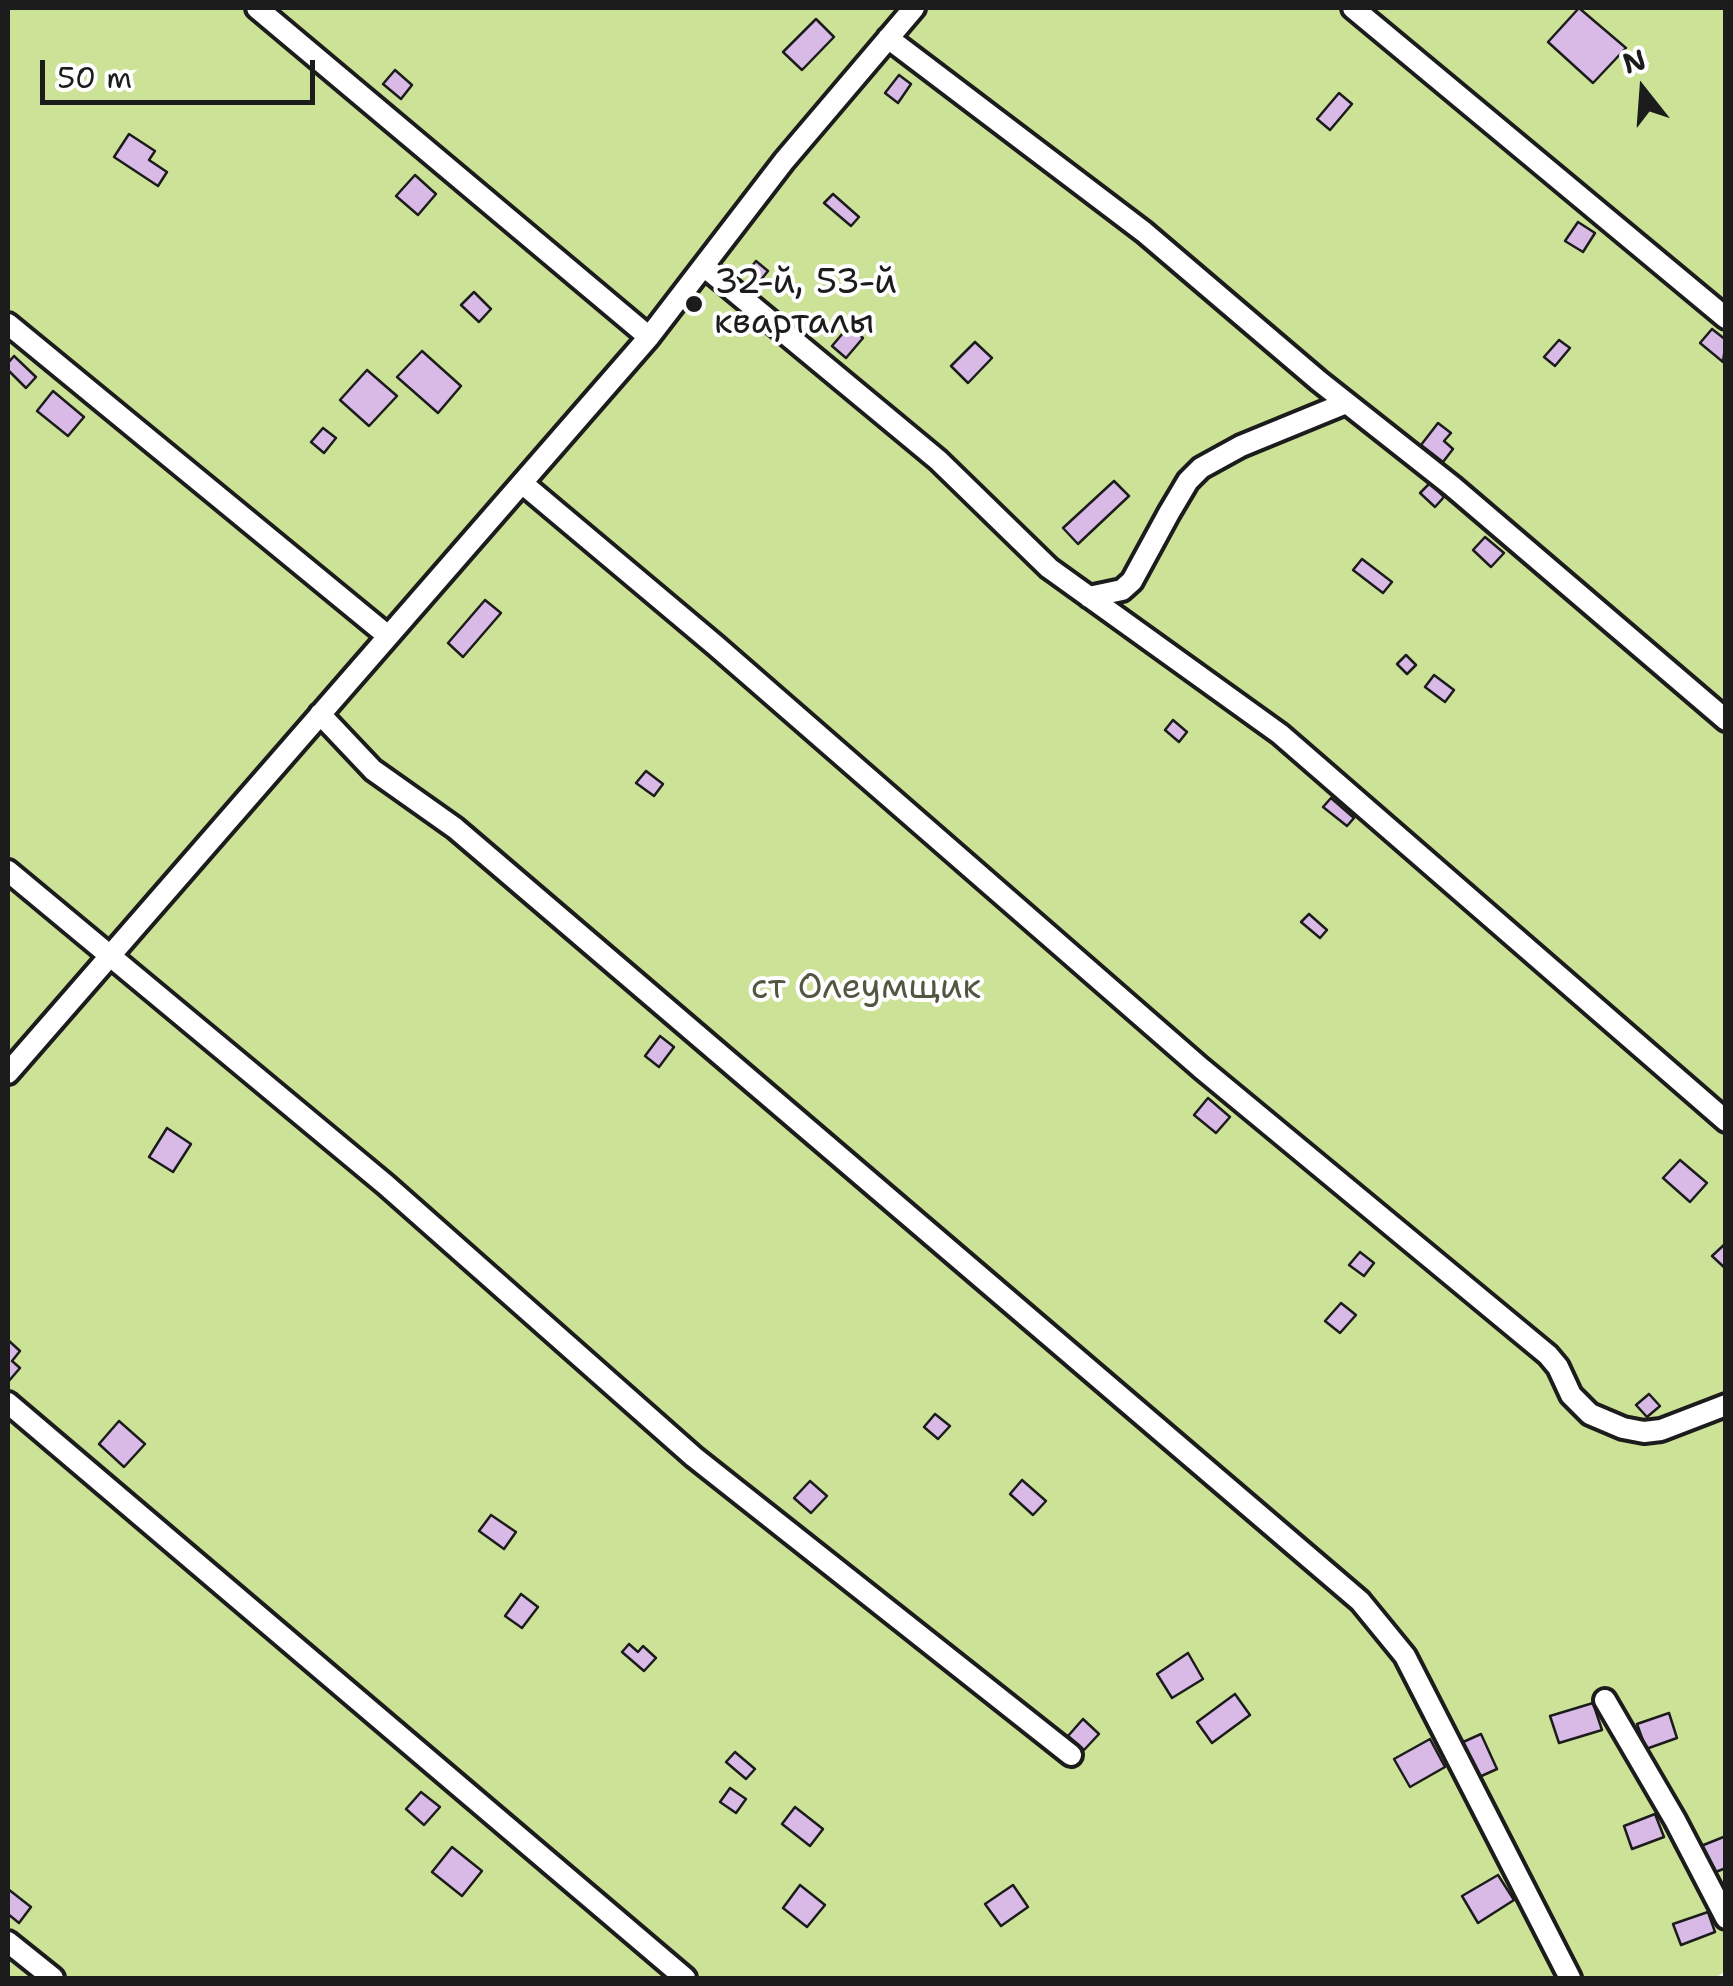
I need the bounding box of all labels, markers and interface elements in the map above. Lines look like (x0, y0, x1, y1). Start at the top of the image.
scale bar (45, 40, 320, 102)
north arrow (1593, 40, 1693, 140)
text: N (1618, 40, 1650, 83)
text: 50 m (57, 57, 132, 98)
place label: 32-й, 53-й кварталы (714, 263, 897, 345)
marker: 32-й, 53-й кварталы (683, 293, 705, 315)
park label: ст Олеумщик (751, 968, 981, 1010)

